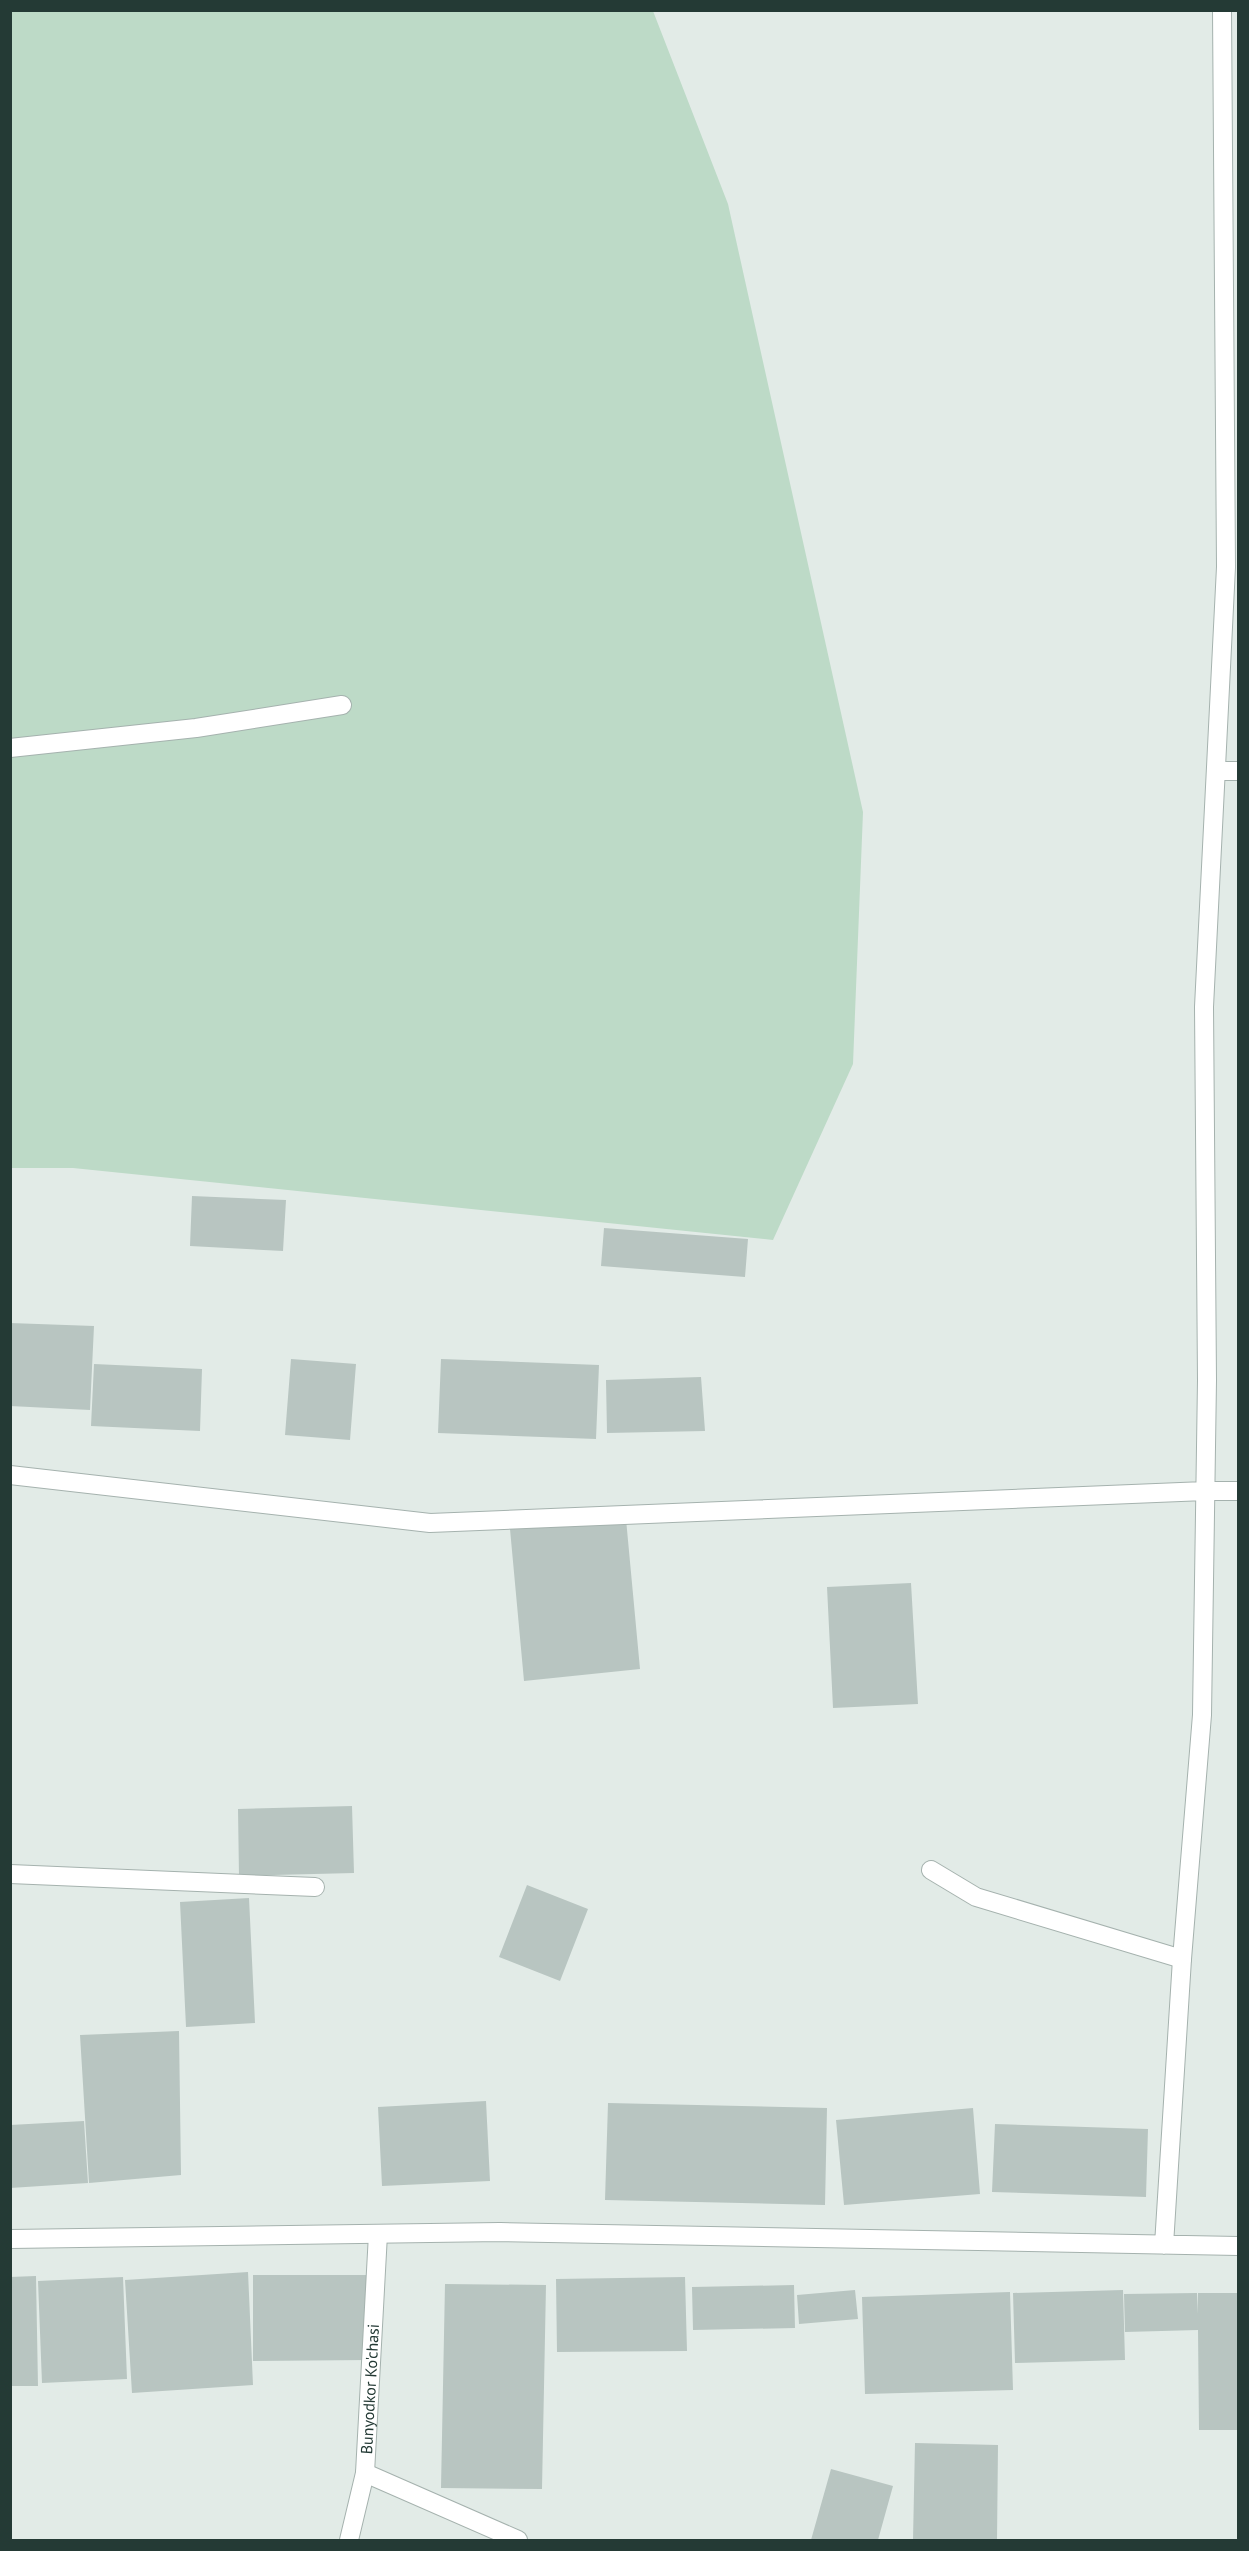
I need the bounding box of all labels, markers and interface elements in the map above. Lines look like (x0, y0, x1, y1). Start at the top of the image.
street label: Bunyodkor Ko'chasi (356, 2323, 383, 2455)

